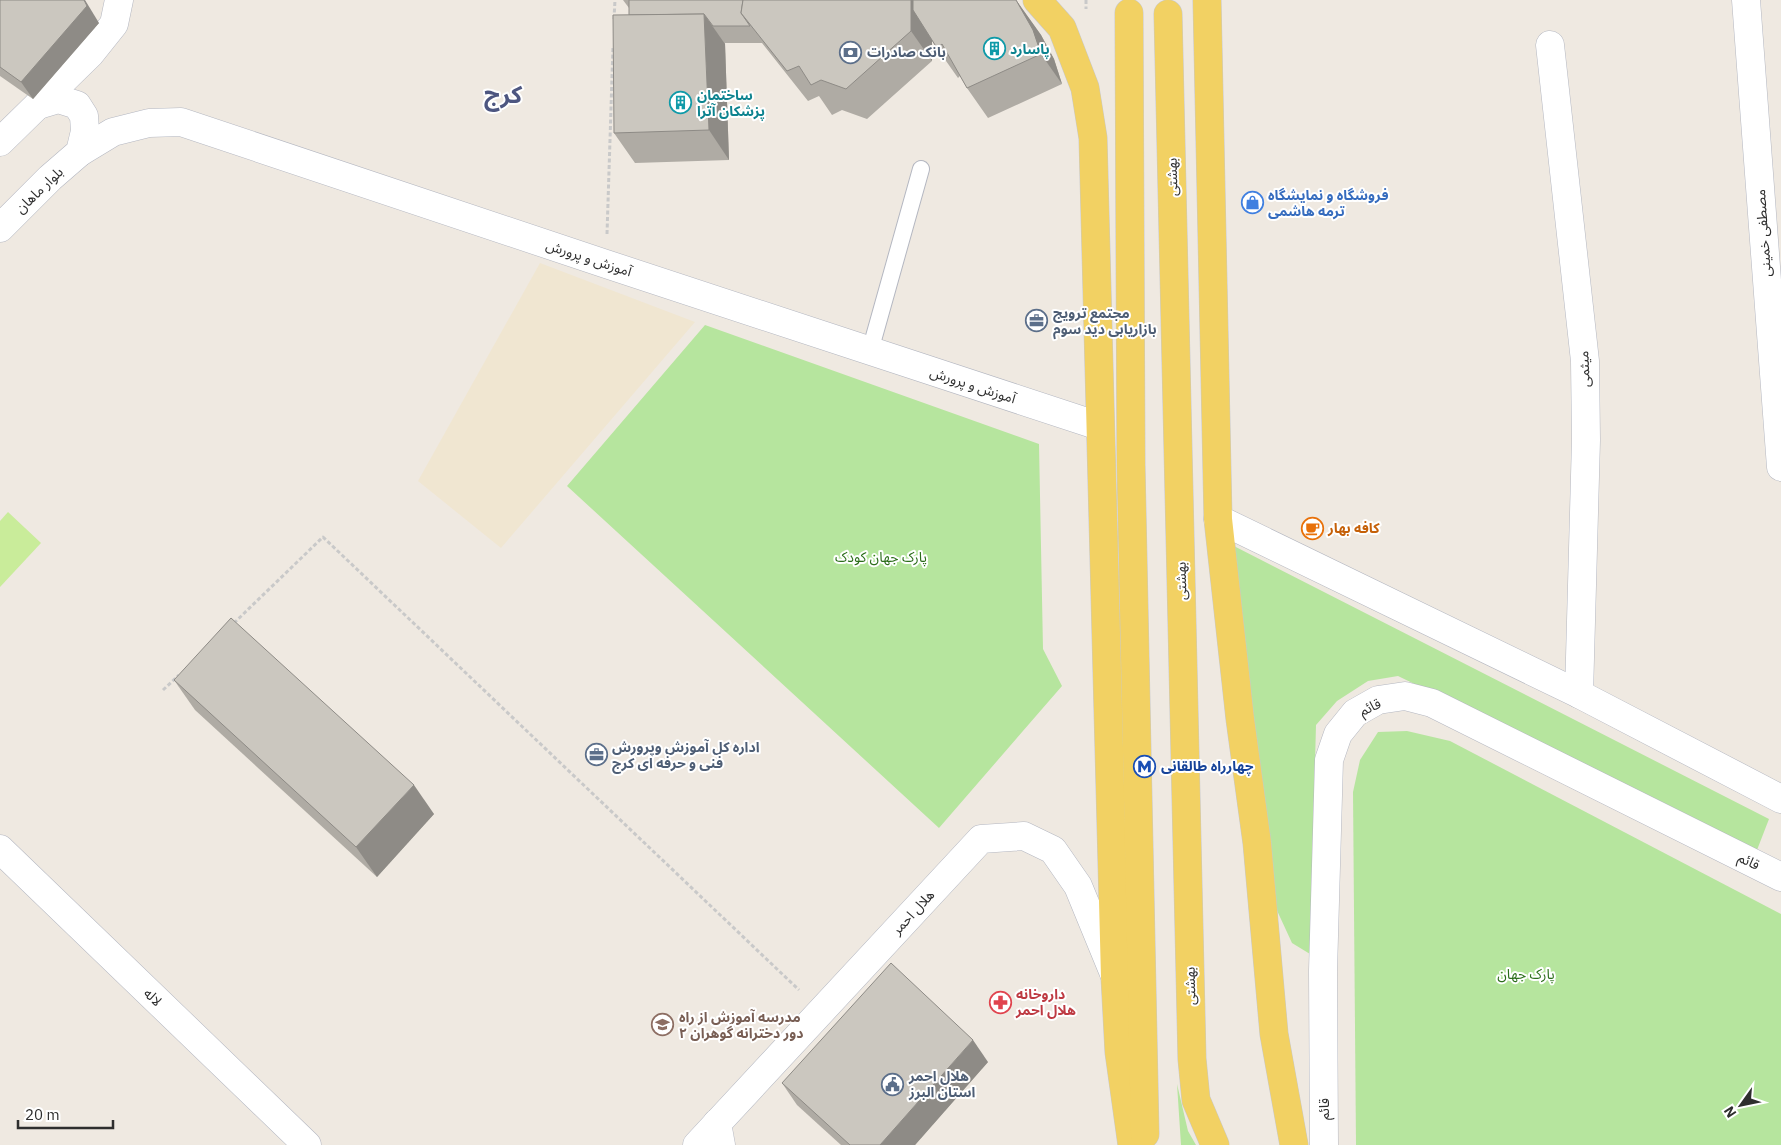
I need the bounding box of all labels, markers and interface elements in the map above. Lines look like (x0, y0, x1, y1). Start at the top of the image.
building icon: پاسارد (982, 37, 1006, 61)
bank icon: بانک صادرات (839, 40, 863, 64)
place label: پاسارد (1010, 40, 1050, 59)
place label: بانک صادرات (867, 43, 946, 61)
district label: کرج (484, 78, 523, 112)
place label: ساختمان پزشکان آترا (697, 86, 765, 121)
building icon: ساختمان پزشکان آترا (669, 91, 693, 115)
street label: بهشتى (1163, 157, 1181, 196)
street label: بلوار ماهان (11, 163, 67, 217)
place label: فروشگاه و نمايشگاه ترمه هاشمى (1268, 186, 1388, 220)
street label: مصطفی خمینی (1751, 189, 1775, 277)
shop icon: فروشگاه و نمايشگاه ترمه هاشمى (1240, 191, 1264, 215)
street label: آموزش و پرورش (543, 236, 635, 282)
place label: مجتمع ترویج بازاریابی دید سوم (1053, 304, 1157, 340)
office icon: مجتمع ترویج بازاریابی دید سوم (1025, 309, 1049, 333)
street label: میثمی (1574, 351, 1594, 387)
street label: آموزش و پرورش (927, 363, 1019, 409)
cafe icon: کافه بهار (1300, 516, 1324, 540)
place label: کافه بهار (1327, 519, 1380, 537)
park label: پارک جهان کودک (835, 548, 927, 567)
street label: بهشتى (1172, 561, 1190, 600)
street label: قائم (1356, 694, 1385, 722)
place label: اداره کل آموزش وپرورش فنی و حرفه ای کرج (612, 738, 760, 774)
office icon: اداره کل آموزش وپرورش فنی و حرفه ای کرج (584, 743, 608, 767)
metro station icon: چهارراه طالقانی (1133, 754, 1157, 778)
place label: چهارراه طالقانی (1161, 757, 1254, 776)
street label: قائم (1734, 848, 1763, 876)
street label: هلال احمر (887, 886, 938, 939)
park label: پارک جهان (1497, 965, 1555, 984)
street label: بهشتى (1181, 966, 1199, 1005)
street label: لاله (140, 984, 166, 1010)
place label: داروخانه هلال احمر (1015, 985, 1076, 1019)
pharmacy icon: داروخانه هلال احمر (988, 990, 1012, 1014)
place label: مدرسه آموزش از راه دور دخترانه گوهران ۲ (679, 1008, 803, 1042)
school or university icon: مدرسه آموزش از راه دور دخترانه گوهران ۲ (651, 1013, 675, 1037)
place label: هلال احمر استان البرز (908, 1067, 976, 1101)
public building icon: هلال احمر استان البرز (881, 1072, 905, 1096)
north arrow (1716, 1080, 1766, 1130)
scale bar (18, 1098, 112, 1130)
street label: قائم (1315, 1098, 1335, 1120)
text: N (1720, 1103, 1740, 1121)
text: 20 m (25, 1105, 60, 1124)

